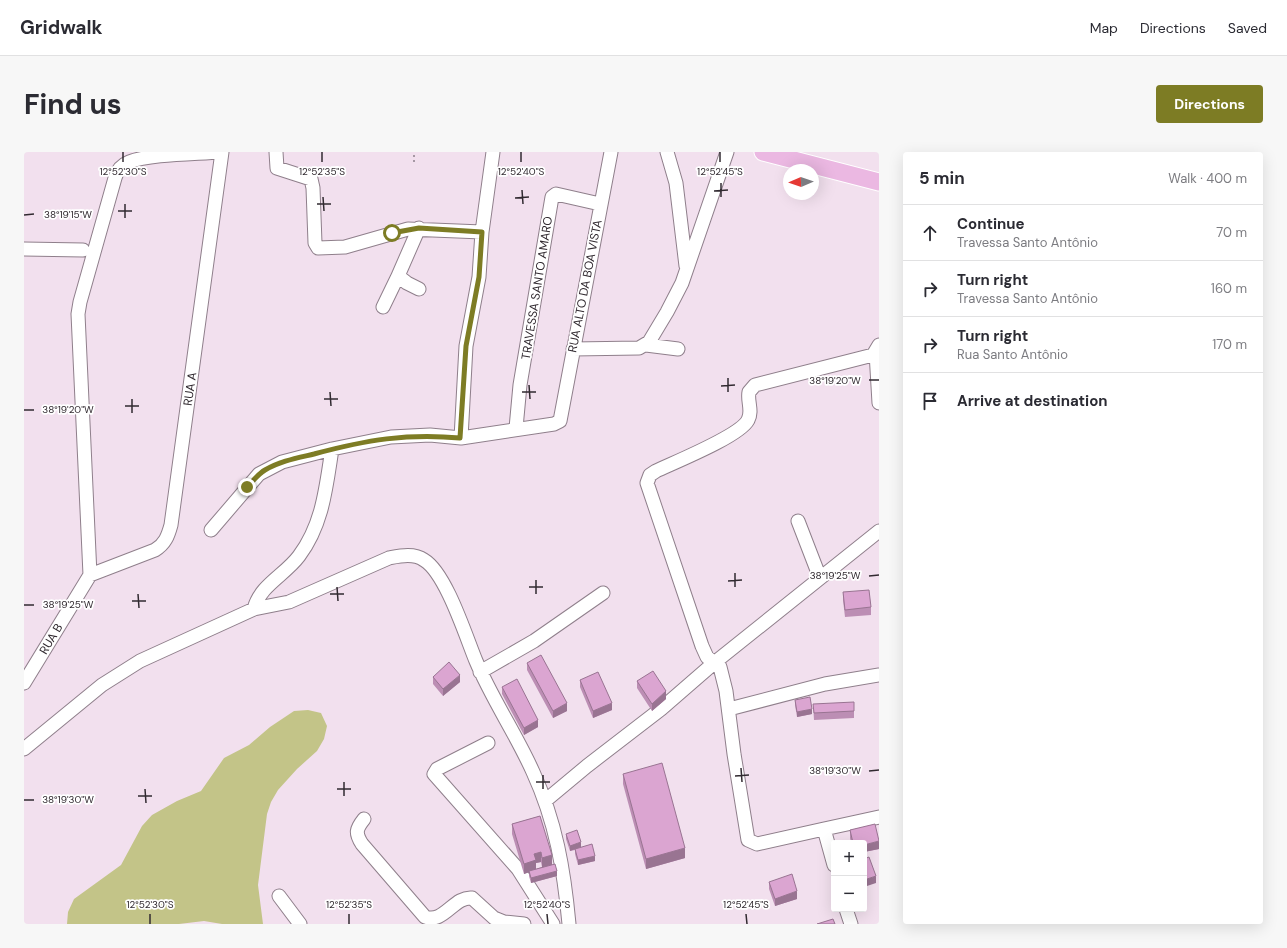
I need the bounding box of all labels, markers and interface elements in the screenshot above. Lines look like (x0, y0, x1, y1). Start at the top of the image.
text: Gridwalk (20, 15, 102, 40)
text: Map (1090, 19, 1118, 37)
text: Directions (1140, 19, 1206, 37)
text: Saved (1228, 19, 1267, 37)
button: Directions (1156, 85, 1263, 123)
text: Find us (24, 86, 122, 123)
north arrow (783, 164, 819, 200)
text: 12°52'30"S (99, 165, 147, 178)
text: 12°52'35"S (299, 165, 345, 178)
text: 12°52'40"S (498, 165, 545, 178)
text: 12°52'45"S (697, 165, 743, 178)
text: 5 min (919, 167, 965, 189)
text: Walk · 400 m (1168, 170, 1247, 187)
text: 38°19'15"W (44, 208, 92, 221)
text: Continue (957, 214, 1025, 234)
street label: TRAVESSA SANTO AMARO (518, 215, 556, 361)
street label: RUA ALTO DA BOA VISTA (564, 218, 606, 354)
icon: ahead (919, 222, 941, 244)
route start (383, 224, 401, 242)
text: 70 m (1216, 224, 1247, 241)
text: Travessa Santo Antônio (957, 234, 1098, 251)
text: Turn right (957, 270, 1028, 290)
icon: right (919, 278, 941, 300)
text: 160 m (1211, 280, 1247, 297)
text: Travessa Santo Antônio (957, 290, 1098, 307)
text: Turn right (957, 326, 1028, 346)
icon: right (919, 334, 941, 356)
text: 170 m (1212, 336, 1247, 353)
text: Rua Santo Antônio (957, 346, 1068, 363)
street label: RUA A (180, 371, 200, 407)
text: 38°19'20"W (809, 374, 861, 387)
icon: arrive (919, 390, 941, 412)
text: Arrive at destination (957, 391, 1108, 411)
text: 38°19'20"W (42, 403, 94, 416)
route end (238, 478, 256, 496)
text: 38°19'25"W (810, 569, 861, 582)
text: 38°19'25"W (43, 598, 94, 611)
street label: RUA B (36, 621, 66, 657)
text: 38°19'30"W (809, 764, 861, 777)
text: 38°19'30"W (42, 793, 94, 806)
map controls (831, 840, 867, 912)
button: + (831, 840, 867, 876)
button: − (831, 876, 867, 912)
text: 12°52'30"S (126, 898, 174, 911)
text: 12°52'35"S (326, 898, 372, 911)
text: 12°52'40"S (524, 898, 571, 911)
text: 12°52'45"S (723, 898, 769, 911)

